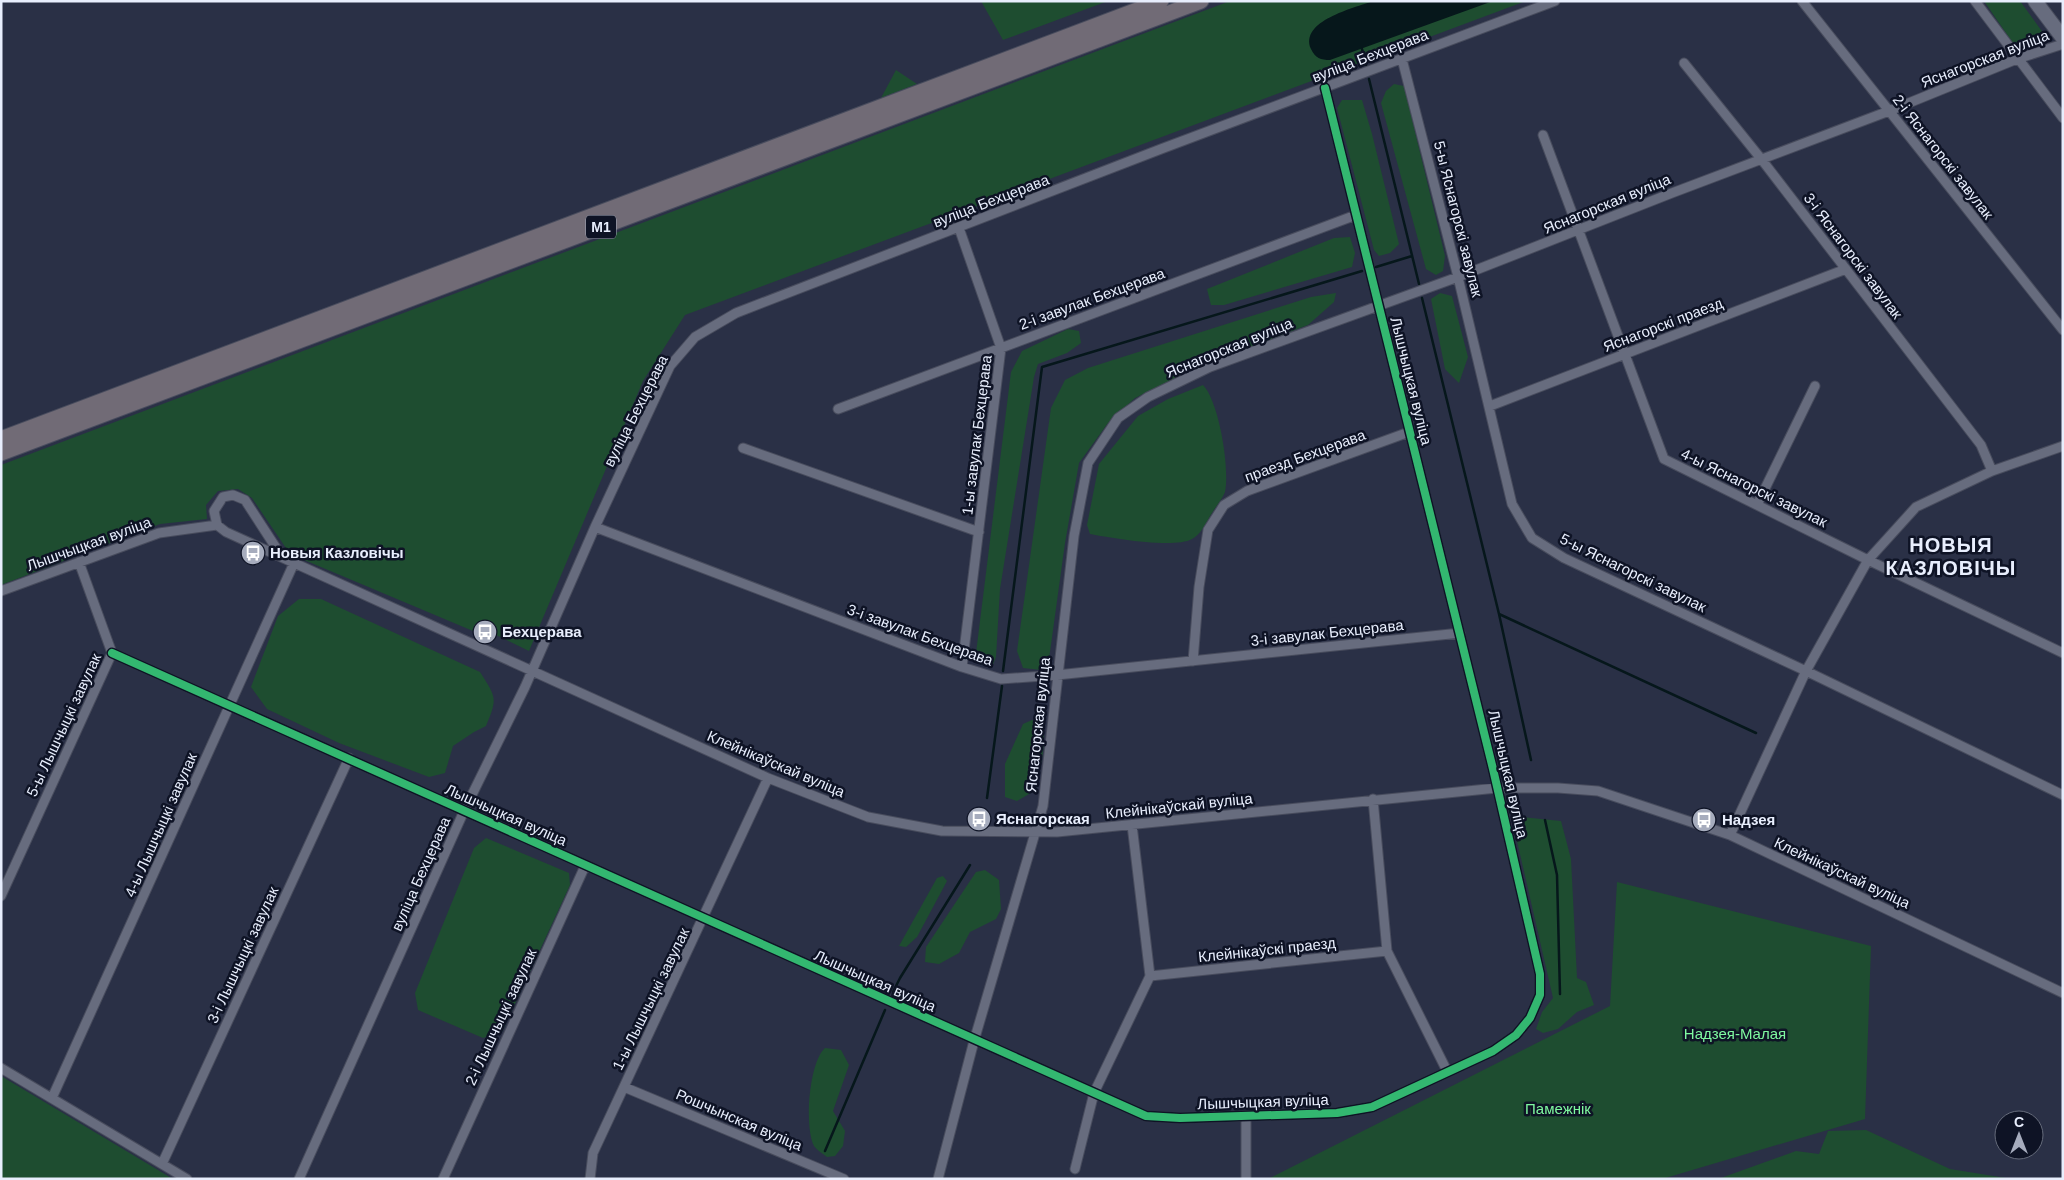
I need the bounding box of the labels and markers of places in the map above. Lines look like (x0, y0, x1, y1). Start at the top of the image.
bus stop icon: Новыя Казловічы (240, 540, 266, 566)
place label: Новыя Казловічы (270, 544, 403, 561)
bus stop icon: Бехцерава (472, 619, 498, 645)
place label: Бехцерава (502, 623, 582, 640)
bus stop icon: Яснагорская (966, 806, 992, 832)
bus stop icon: Надзея (1691, 807, 1717, 833)
place label: Яснагорская (996, 810, 1090, 827)
place label: Надзея (1722, 811, 1775, 828)

